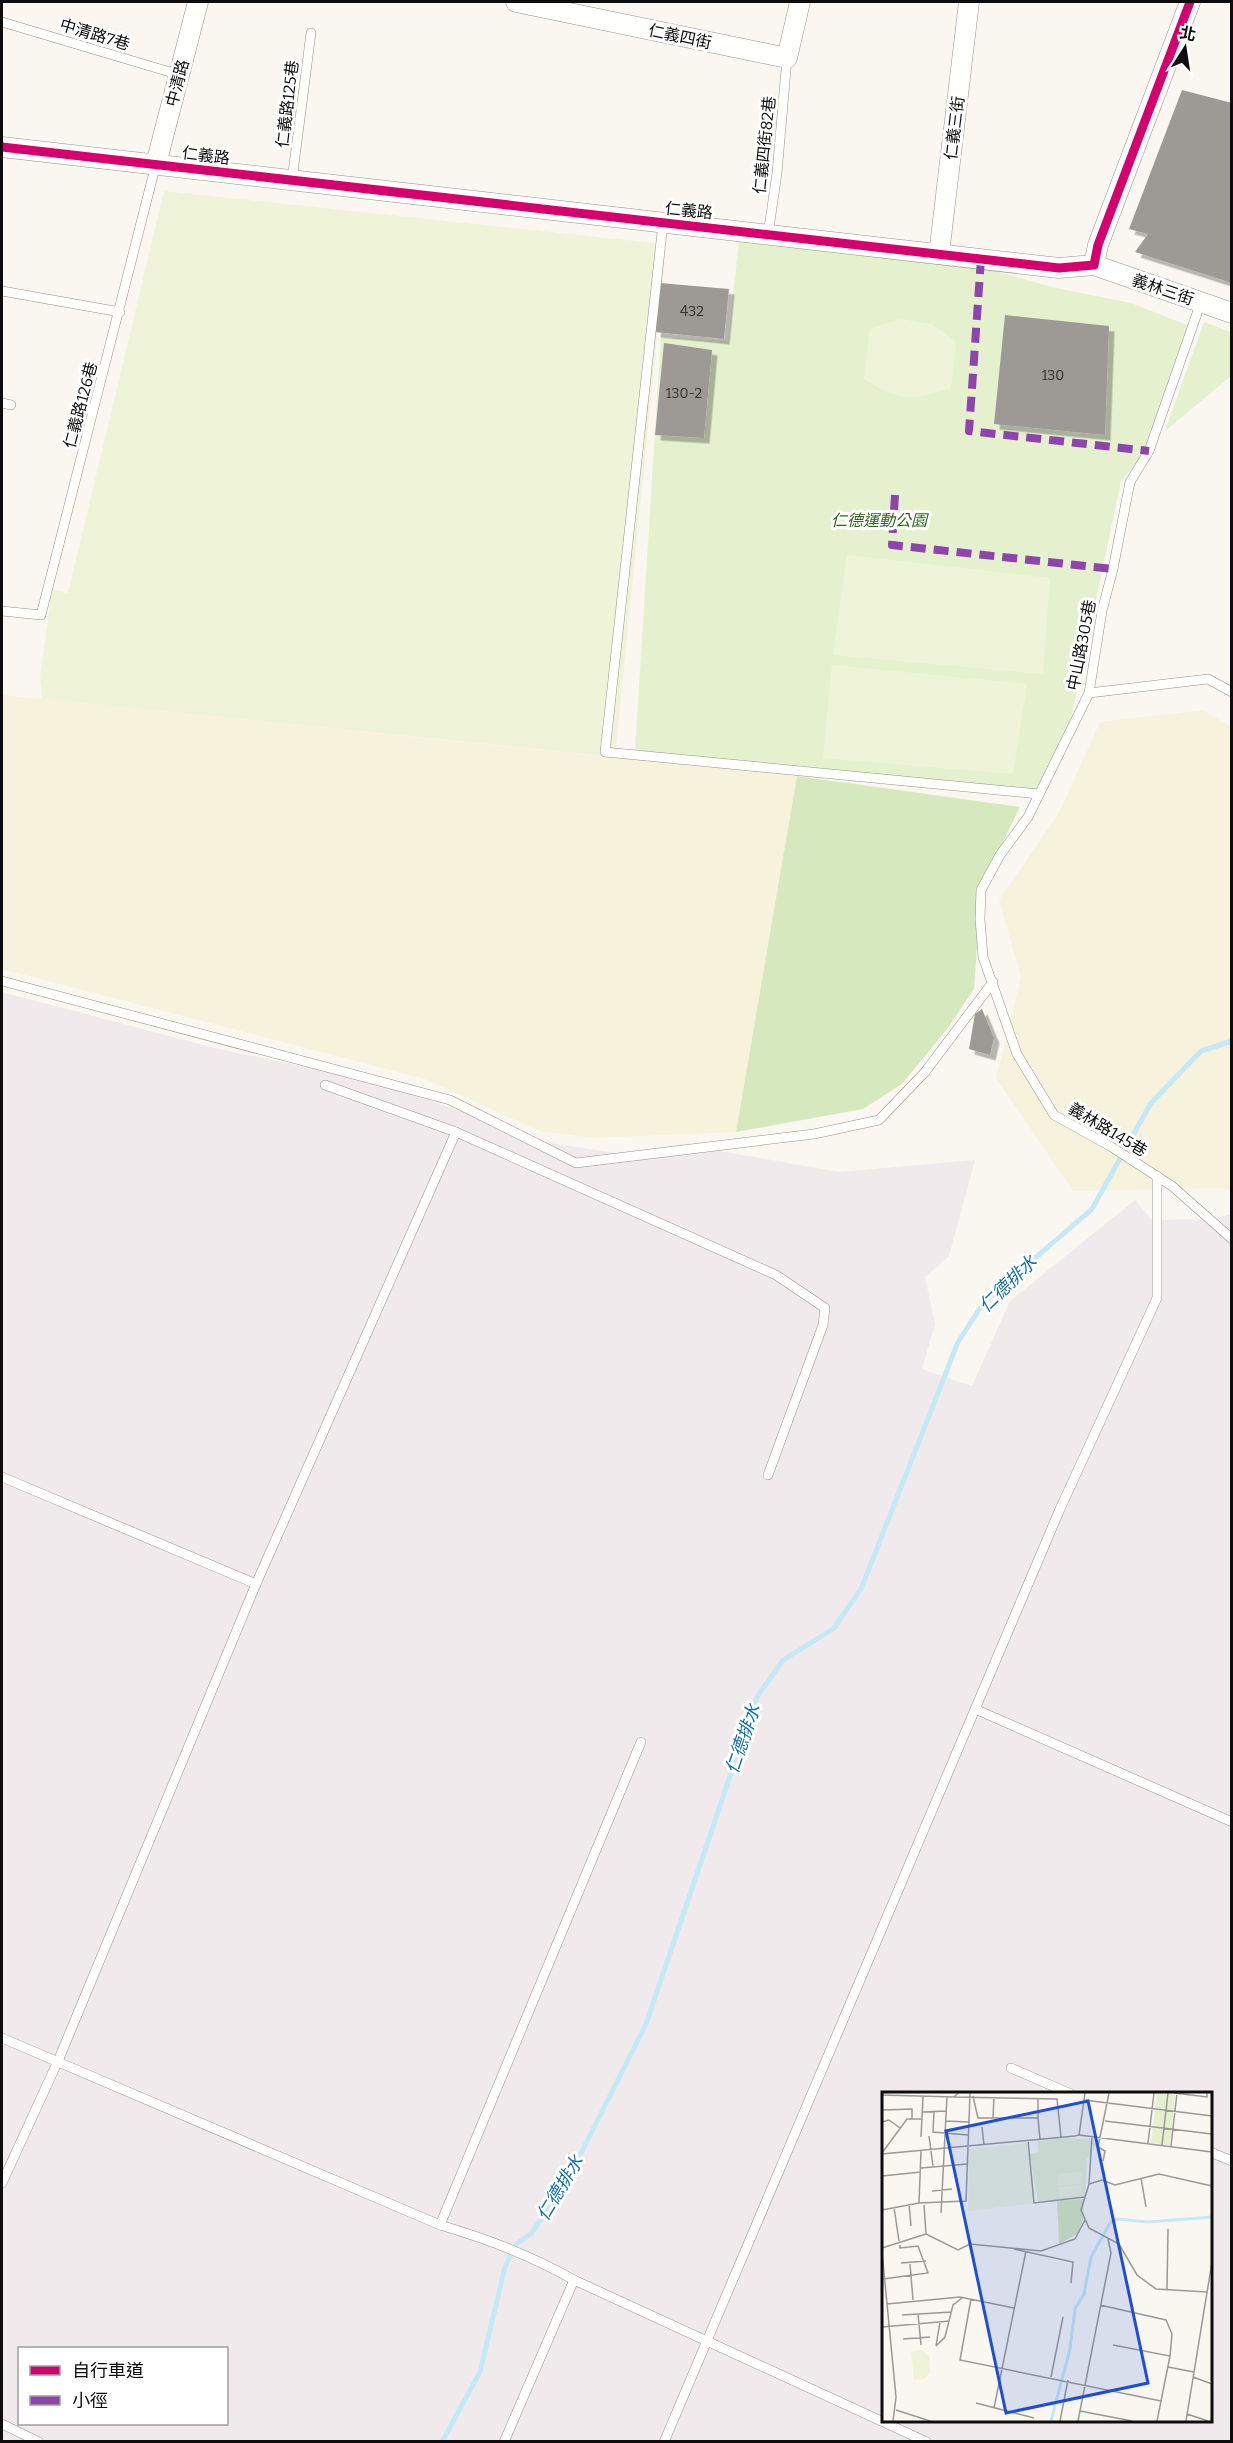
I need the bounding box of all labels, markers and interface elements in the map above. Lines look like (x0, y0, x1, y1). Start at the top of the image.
street label: 中清路7巷 (58, 15, 132, 54)
north arrow (1155, 18, 1215, 78)
street label: 仁義四街 (647, 21, 713, 52)
text: 北 (1178, 23, 1198, 45)
street label: 中清路 (162, 57, 193, 109)
street label: 仁義路125巷 (273, 59, 302, 149)
street label: 仁義四街82巷 (750, 95, 779, 195)
street label: 仁義三街 (941, 95, 968, 161)
street label: 仁義路 (181, 143, 231, 168)
street label: 仁義路 (664, 199, 714, 222)
street label: 義林三街 (1129, 270, 1196, 309)
house number: 432 (680, 303, 704, 320)
street label: 仁義路126巷 (60, 360, 101, 450)
house number: 130 (1042, 367, 1064, 384)
house number: 130-2 (666, 385, 702, 402)
park label: 仁德運動公園 (831, 511, 929, 530)
street label: 中山路305巷 (1063, 598, 1100, 692)
street label: 義林路145巷 (1065, 1099, 1151, 1160)
water label: 仁德排水 (974, 1250, 1042, 1317)
water label: 仁德排水 (721, 1700, 765, 1777)
inset map (882, 2092, 1212, 2422)
water label: 仁德排水 (532, 2151, 588, 2225)
legend (18, 2347, 228, 2425)
text: 自行車道 (72, 2360, 144, 2382)
text: 小徑 (72, 2390, 108, 2412)

